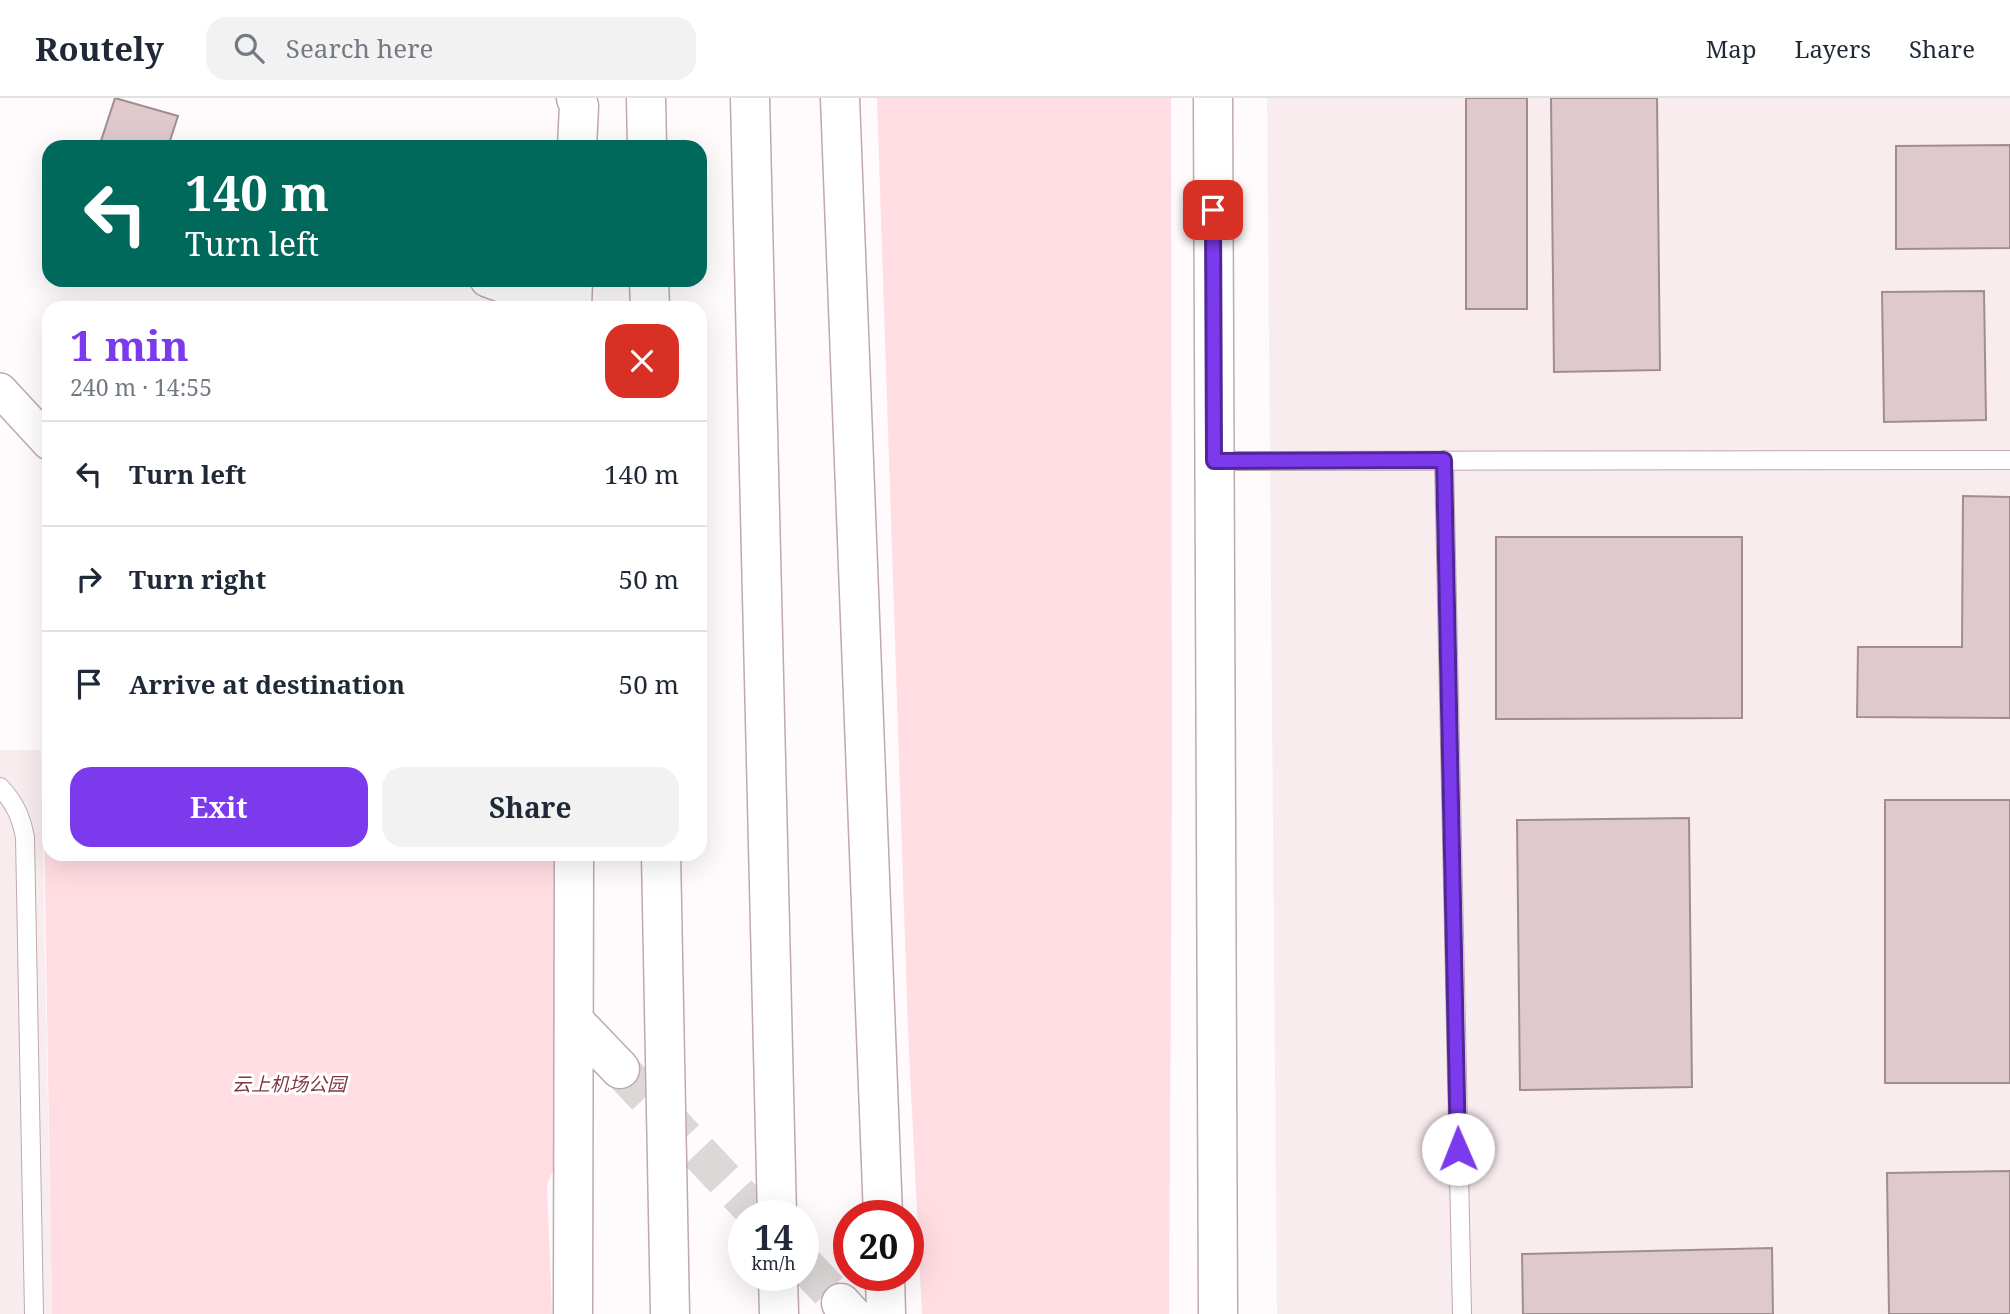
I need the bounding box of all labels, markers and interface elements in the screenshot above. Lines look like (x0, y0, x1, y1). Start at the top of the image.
search box (206, 17, 696, 80)
text: Routely (35, 26, 164, 71)
icon: search (230, 29, 268, 67)
text: Search here (286, 30, 433, 66)
text: Map (1706, 32, 1757, 65)
text: Layers (1795, 32, 1871, 65)
text: Share (1909, 32, 1975, 65)
text: 140 m (185, 159, 329, 225)
icon: left (70, 168, 161, 259)
pin (1183, 180, 1243, 240)
icon: arrive (1194, 191, 1232, 229)
text: Turn left (185, 222, 319, 265)
text: 1 min (70, 316, 189, 373)
button: close (605, 324, 679, 398)
text: 240 m · 14:55 (70, 371, 212, 403)
icon: left (70, 455, 108, 493)
text: Turn left (129, 456, 246, 492)
text: 140 m (604, 456, 679, 492)
icon: right (70, 560, 108, 598)
text: Turn right (129, 561, 266, 597)
text: 50 m (619, 561, 679, 597)
icon: arrive (70, 665, 108, 703)
text: Arrive at destination (129, 666, 405, 702)
text: 50 m (619, 666, 679, 702)
button: Exit (70, 767, 368, 847)
button: Share (382, 767, 679, 847)
park label: 云上机场公园 (232, 1071, 349, 1097)
position arrow (1421, 1112, 1495, 1186)
speed limit sign: 20 (833, 1200, 924, 1291)
text: 14 (754, 1213, 793, 1260)
text: km/h (751, 1251, 796, 1275)

